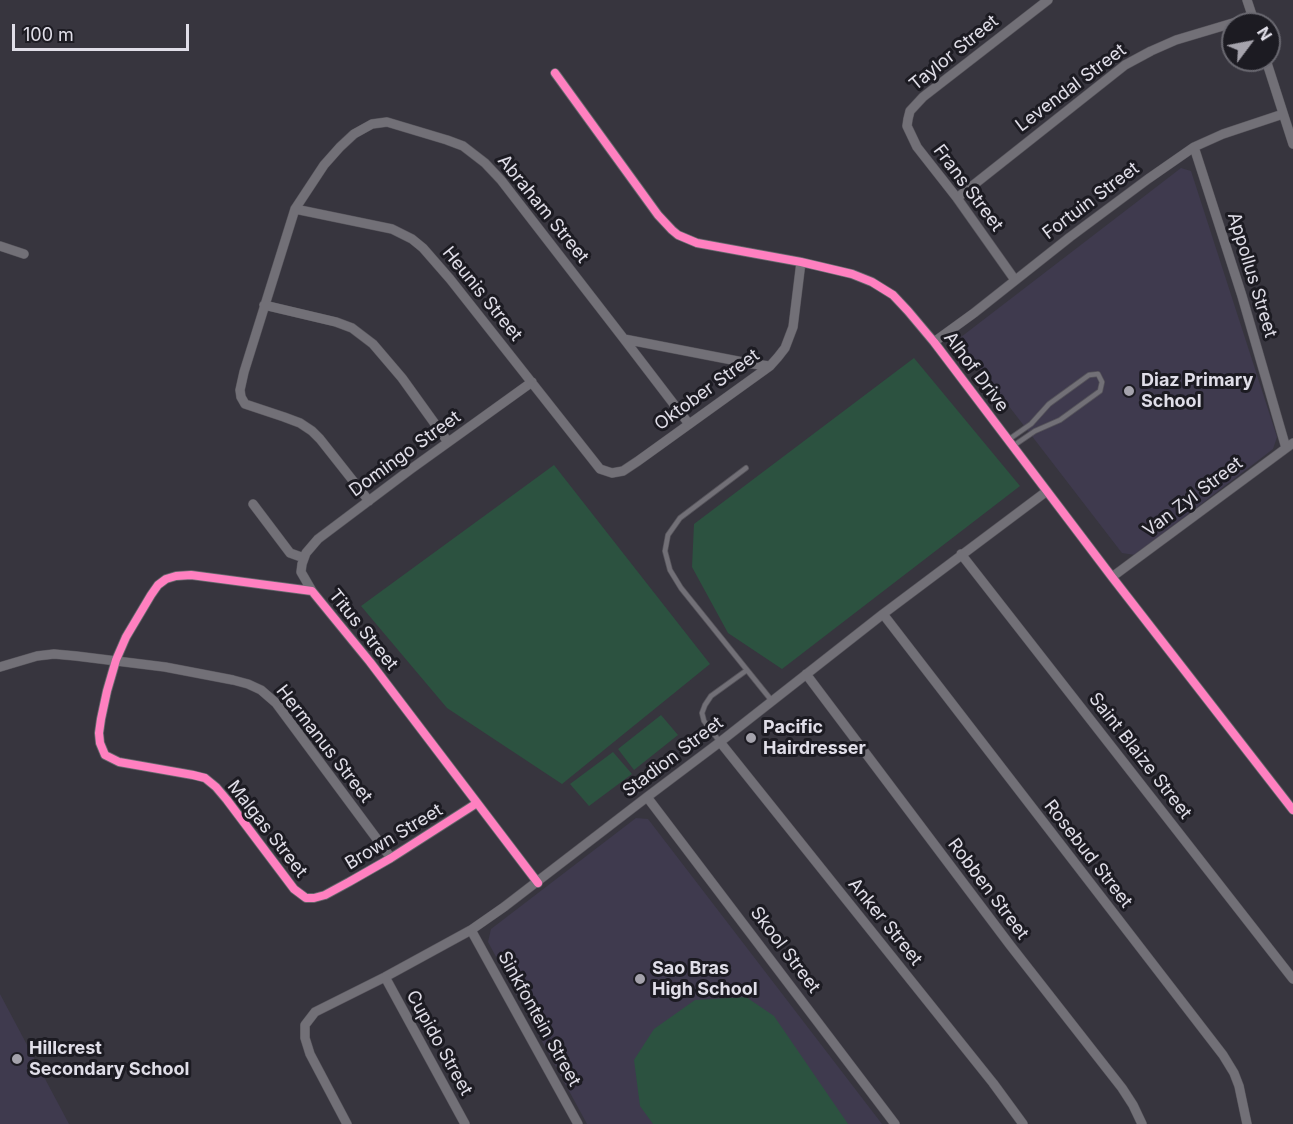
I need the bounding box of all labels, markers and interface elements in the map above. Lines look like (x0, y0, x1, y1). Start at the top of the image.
street label: Taylor Street (905, 11, 1003, 95)
scale bar (15, 12, 192, 50)
north arrow (1221, 12, 1281, 72)
text: N (1253, 23, 1276, 44)
text: 100 m (23, 24, 74, 45)
street label: Levendal Street (1012, 39, 1130, 137)
street label: Frans Street (928, 140, 1008, 236)
street label: Abraham Street (493, 151, 593, 267)
street label: Fortuin Street (1039, 158, 1143, 244)
street label: Appollus Street (1223, 210, 1281, 340)
street label: Heunis Street (437, 243, 527, 345)
street label: Alhof Drive (939, 328, 1013, 416)
street label: Oktober Street (650, 345, 764, 435)
place label: Diaz Primary School (1141, 370, 1253, 412)
marker: Diaz Primary School (1122, 384, 1136, 398)
street label: Domingo Street (345, 406, 465, 502)
street label: Van Zyl Street (1139, 453, 1247, 541)
street label: Titus Street (324, 585, 402, 675)
street label: Hermanus Street (271, 681, 377, 807)
street label: Saint Blaize Street (1084, 689, 1196, 823)
street label: Stadion Street (618, 712, 728, 802)
place label: Pacific Hairdresser (763, 717, 866, 760)
marker: Pacific Hairdresser (744, 731, 758, 745)
street label: Malgas Street (222, 776, 312, 882)
street label: Rosebud Street (1039, 796, 1137, 912)
street label: Brown Street (341, 799, 447, 875)
street label: Robben Street (943, 834, 1033, 944)
street label: Anker Street (843, 874, 927, 970)
street label: Skool Street (745, 902, 825, 998)
street label: Sinkfontein Street (493, 948, 585, 1090)
place label: Sao Bras High School (652, 958, 758, 1000)
marker: Sao Bras High School (633, 972, 647, 986)
street label: Cupido Street (401, 987, 477, 1099)
place label: Hillcrest Secondary School (29, 1038, 189, 1080)
marker: Hillcrest Secondary School (10, 1052, 24, 1066)

